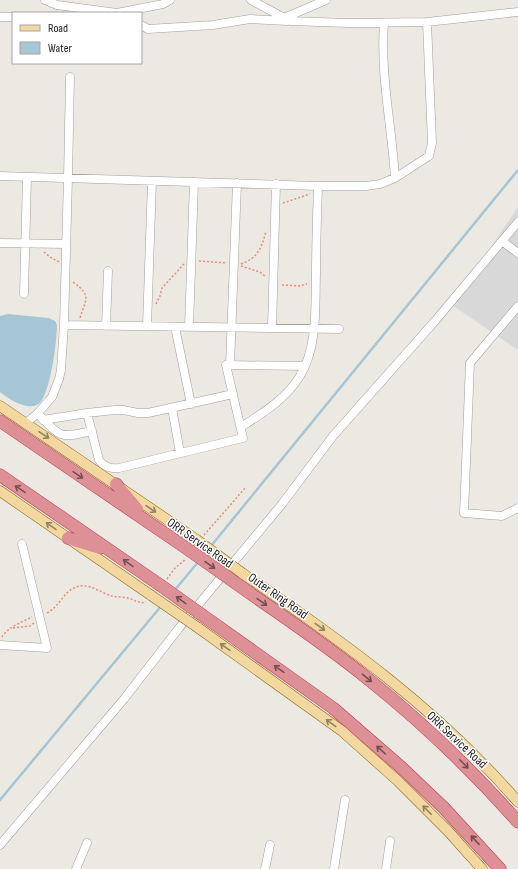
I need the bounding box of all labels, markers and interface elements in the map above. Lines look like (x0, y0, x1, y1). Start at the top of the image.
legend (12, 12, 142, 64)
text: Road (48, 21, 68, 36)
text: Water (48, 41, 72, 56)
one-way arrow (38, 432, 50, 440)
one-way arrow (73, 470, 84, 479)
one-way arrow (15, 485, 26, 493)
one-way arrow (145, 505, 156, 513)
street label: ORR Service Road (164, 514, 236, 572)
one-way arrow (46, 522, 57, 530)
one-way arrow (122, 559, 133, 567)
one-way arrow (204, 560, 215, 569)
street label: Outer Ring Road (245, 569, 311, 623)
one-way arrow (176, 596, 187, 604)
one-way arrow (256, 598, 267, 606)
one-way arrow (314, 623, 325, 631)
one-way arrow (220, 643, 231, 651)
one-way arrow (274, 665, 285, 673)
one-way arrow (362, 674, 373, 682)
street label: ORR Service Road (424, 708, 490, 772)
one-way arrow (325, 719, 336, 727)
one-way arrow (376, 745, 386, 754)
one-way arrow (459, 759, 469, 769)
one-way arrow (422, 805, 432, 815)
one-way arrow (470, 835, 479, 845)

